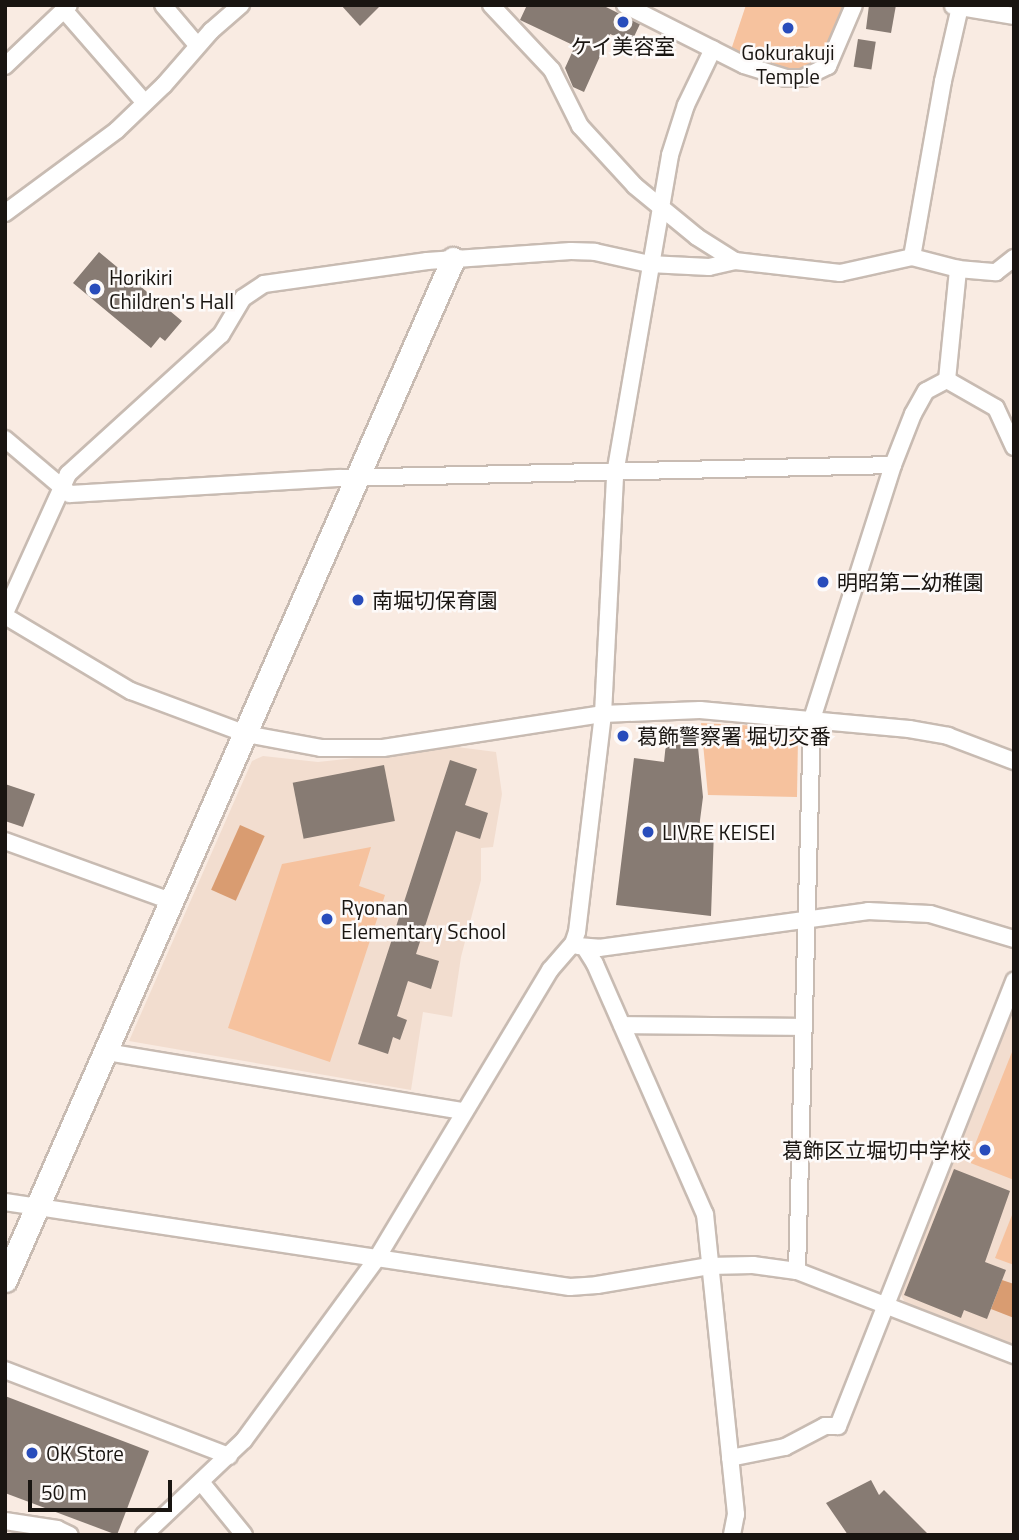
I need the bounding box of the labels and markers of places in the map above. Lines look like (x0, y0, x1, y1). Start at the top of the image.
marker: ケイ美容室 (615, 14, 631, 30)
marker: Gokurakuji Temple (780, 20, 796, 36)
place label: ケイ美容室 (571, 33, 675, 59)
place label: Gokurakuji Temple (741, 39, 835, 89)
place label: Horikiri Children's Hall (109, 264, 234, 314)
marker: Horikiri Children's Hall (87, 281, 103, 297)
place label: 明昭第二幼稚園 (837, 569, 984, 595)
marker: 明昭第二幼稚園 (815, 574, 831, 590)
place label: 南堀切保育園 (372, 587, 498, 613)
marker: 南堀切保育園 (350, 592, 366, 608)
place label: 葛飾警察署 堀切交番 (637, 723, 831, 749)
marker: 葛飾警察署 堀切交番 (615, 728, 631, 744)
place label: LIVRE KEISEI (662, 819, 776, 845)
marker: LIVRE KEISEI (640, 824, 656, 840)
place label: Ryonan Elementary School (341, 894, 506, 944)
marker: Ryonan Elementary School (319, 911, 335, 927)
place label: 葛飾区立堀切中学校 (782, 1137, 971, 1163)
marker: 葛飾区立堀切中学校 (977, 1142, 993, 1158)
place label: OK Store (46, 1440, 124, 1466)
marker: OK Store (24, 1445, 40, 1461)

